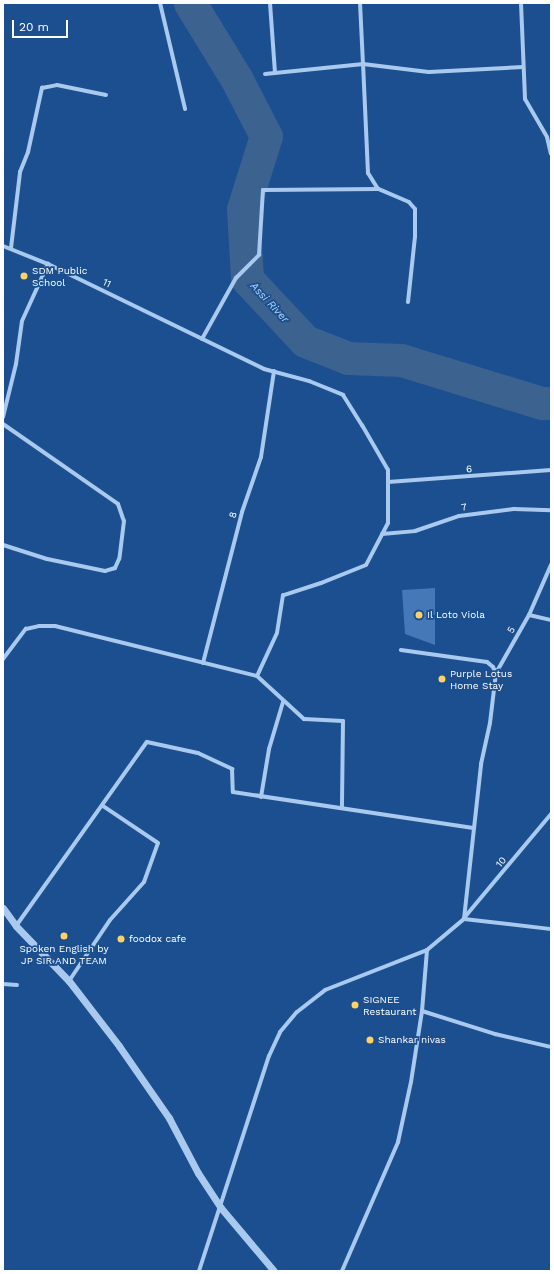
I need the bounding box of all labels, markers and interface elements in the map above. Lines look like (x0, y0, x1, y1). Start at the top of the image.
scale bar (14, 12, 70, 38)
text: 20 m (19, 20, 49, 34)
place label: SDM Public School (32, 264, 87, 288)
marker: SDM Public School (19, 271, 29, 281)
street label: 11 (101, 276, 113, 290)
water label: Assi River (247, 280, 291, 326)
street label: 6 (466, 463, 472, 475)
street label: 7 (460, 501, 468, 513)
street label: 8 (226, 510, 240, 520)
place label: Il Loto Viola (427, 609, 486, 621)
marker: Il Loto Viola (414, 610, 424, 620)
street label: 5 (504, 625, 518, 635)
place label: Purple Lotus Home Stay (450, 667, 512, 690)
marker: Purple Lotus Home Stay (437, 674, 447, 684)
street label: 10 (493, 854, 509, 870)
marker: Spoken English by JP SIR AND TEAM (59, 931, 69, 941)
place label: foodox cafe (129, 933, 186, 945)
marker: foodox cafe (116, 934, 126, 944)
place label: Spoken English by JP SIR AND TEAM (19, 942, 109, 966)
place label: SIGNEE Restaurant (363, 993, 416, 1016)
marker: SIGNEE Restaurant (350, 1000, 360, 1010)
place label: Shankar nivas (378, 1034, 446, 1046)
marker: Shankar nivas (365, 1035, 375, 1045)

